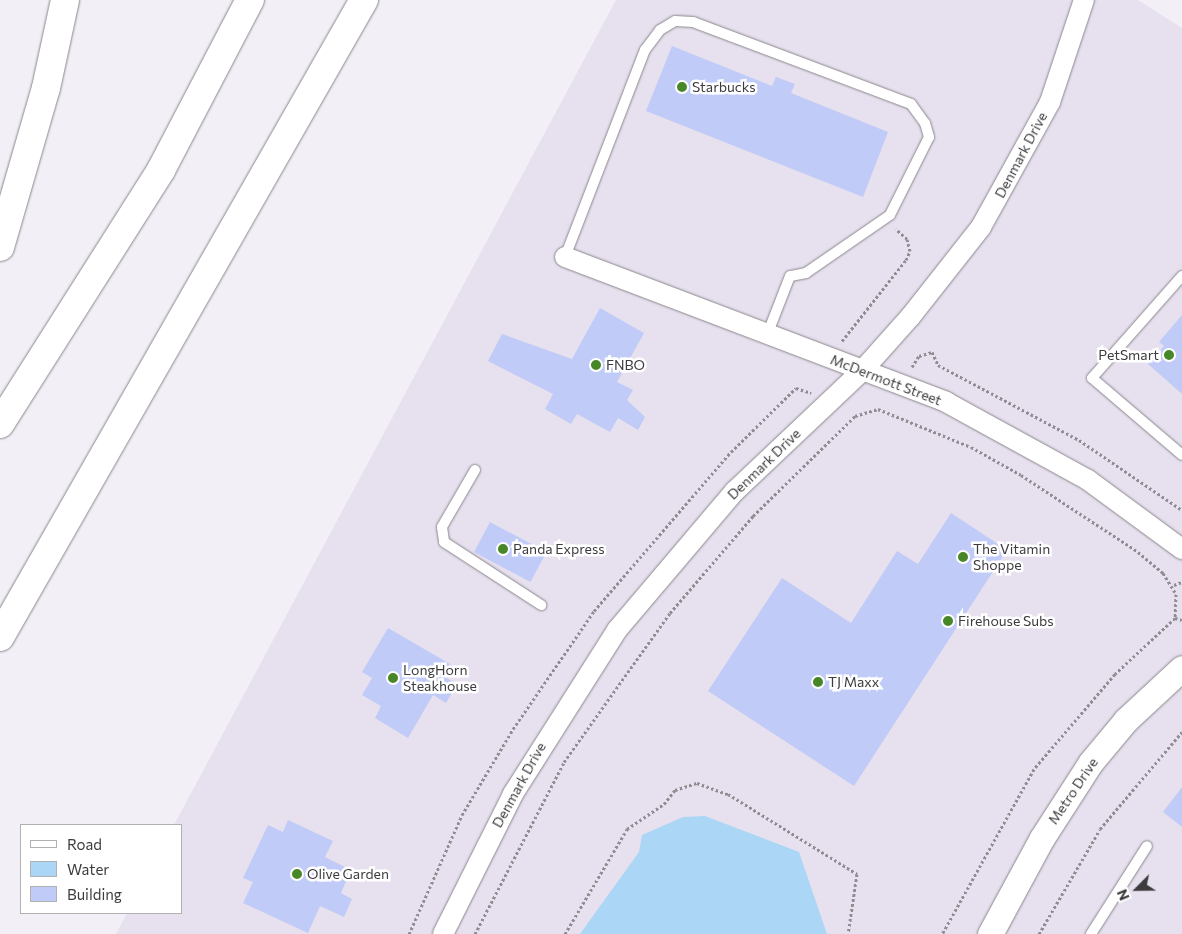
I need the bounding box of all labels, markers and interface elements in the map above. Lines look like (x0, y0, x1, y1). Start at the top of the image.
place label: Starbucks (692, 79, 756, 95)
marker: Starbucks (676, 81, 688, 93)
street label: Denmark Drive (991, 109, 1051, 201)
place label: PetSmart (1098, 347, 1159, 363)
marker: PetSmart (1163, 349, 1175, 361)
street label: McDermott Street (828, 351, 944, 409)
place label: FNBO (606, 357, 645, 373)
marker: FNBO (590, 359, 602, 371)
street label: Denmark Drive (724, 425, 804, 503)
place label: Panda Express (513, 541, 605, 557)
place label: The Vitamin Shoppe (973, 541, 1050, 574)
marker: Panda Express (497, 543, 509, 555)
marker: The Vitamin Shoppe (957, 551, 969, 563)
place label: Firehouse Subs (958, 613, 1054, 629)
marker: Firehouse Subs (942, 615, 954, 627)
place label: LongHorn Steakhouse (403, 662, 477, 694)
marker: LongHorn Steakhouse (387, 672, 399, 684)
place label: TJ Maxx (828, 674, 879, 690)
marker: TJ Maxx (812, 676, 824, 688)
street label: Denmark Drive (489, 739, 549, 831)
street label: Metro Drive (1045, 755, 1101, 827)
legend (20, 824, 182, 914)
text: Road (67, 835, 102, 853)
text: Water (67, 860, 109, 878)
north arrow (1112, 864, 1162, 914)
place label: Olive Garden (307, 866, 389, 882)
marker: Olive Garden (291, 868, 303, 880)
text: Building (67, 885, 122, 903)
text: N (1113, 887, 1133, 903)

